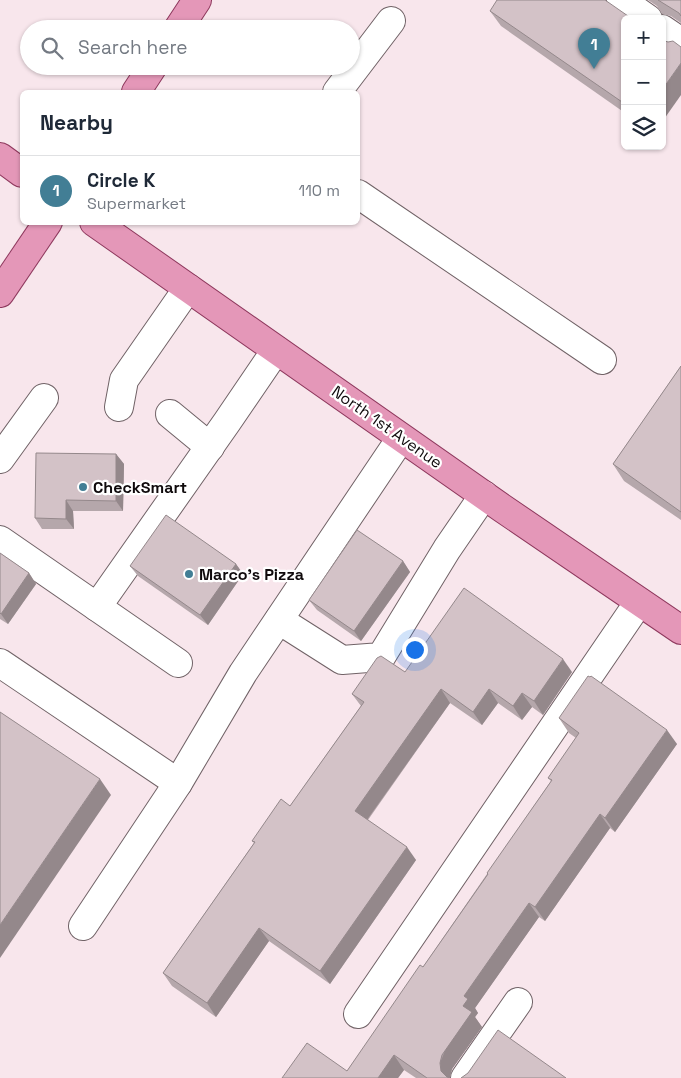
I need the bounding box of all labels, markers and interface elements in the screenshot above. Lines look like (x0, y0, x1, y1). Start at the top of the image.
map controls (621, 15, 666, 150)
button: + (621, 15, 666, 60)
search box (20, 20, 360, 75)
pin: 1 (578, 28, 610, 69)
icon: search (38, 34, 66, 62)
text: Search here (78, 35, 188, 60)
button: − (621, 60, 666, 105)
button: layers (621, 105, 666, 150)
text: Nearby (40, 109, 113, 136)
text: Circle K (87, 168, 155, 193)
text: 1 (52, 180, 60, 201)
text: 110 m (298, 180, 340, 201)
text: Supermarket (87, 193, 186, 214)
street label: North 1st Avenue (328, 381, 446, 473)
place label: CheckSmart (93, 477, 187, 498)
marker: CheckSmart (77, 481, 89, 493)
place label: Marco's Pizza (199, 564, 304, 585)
marker: Marco's Pizza (183, 568, 195, 580)
your location (402, 637, 428, 663)

